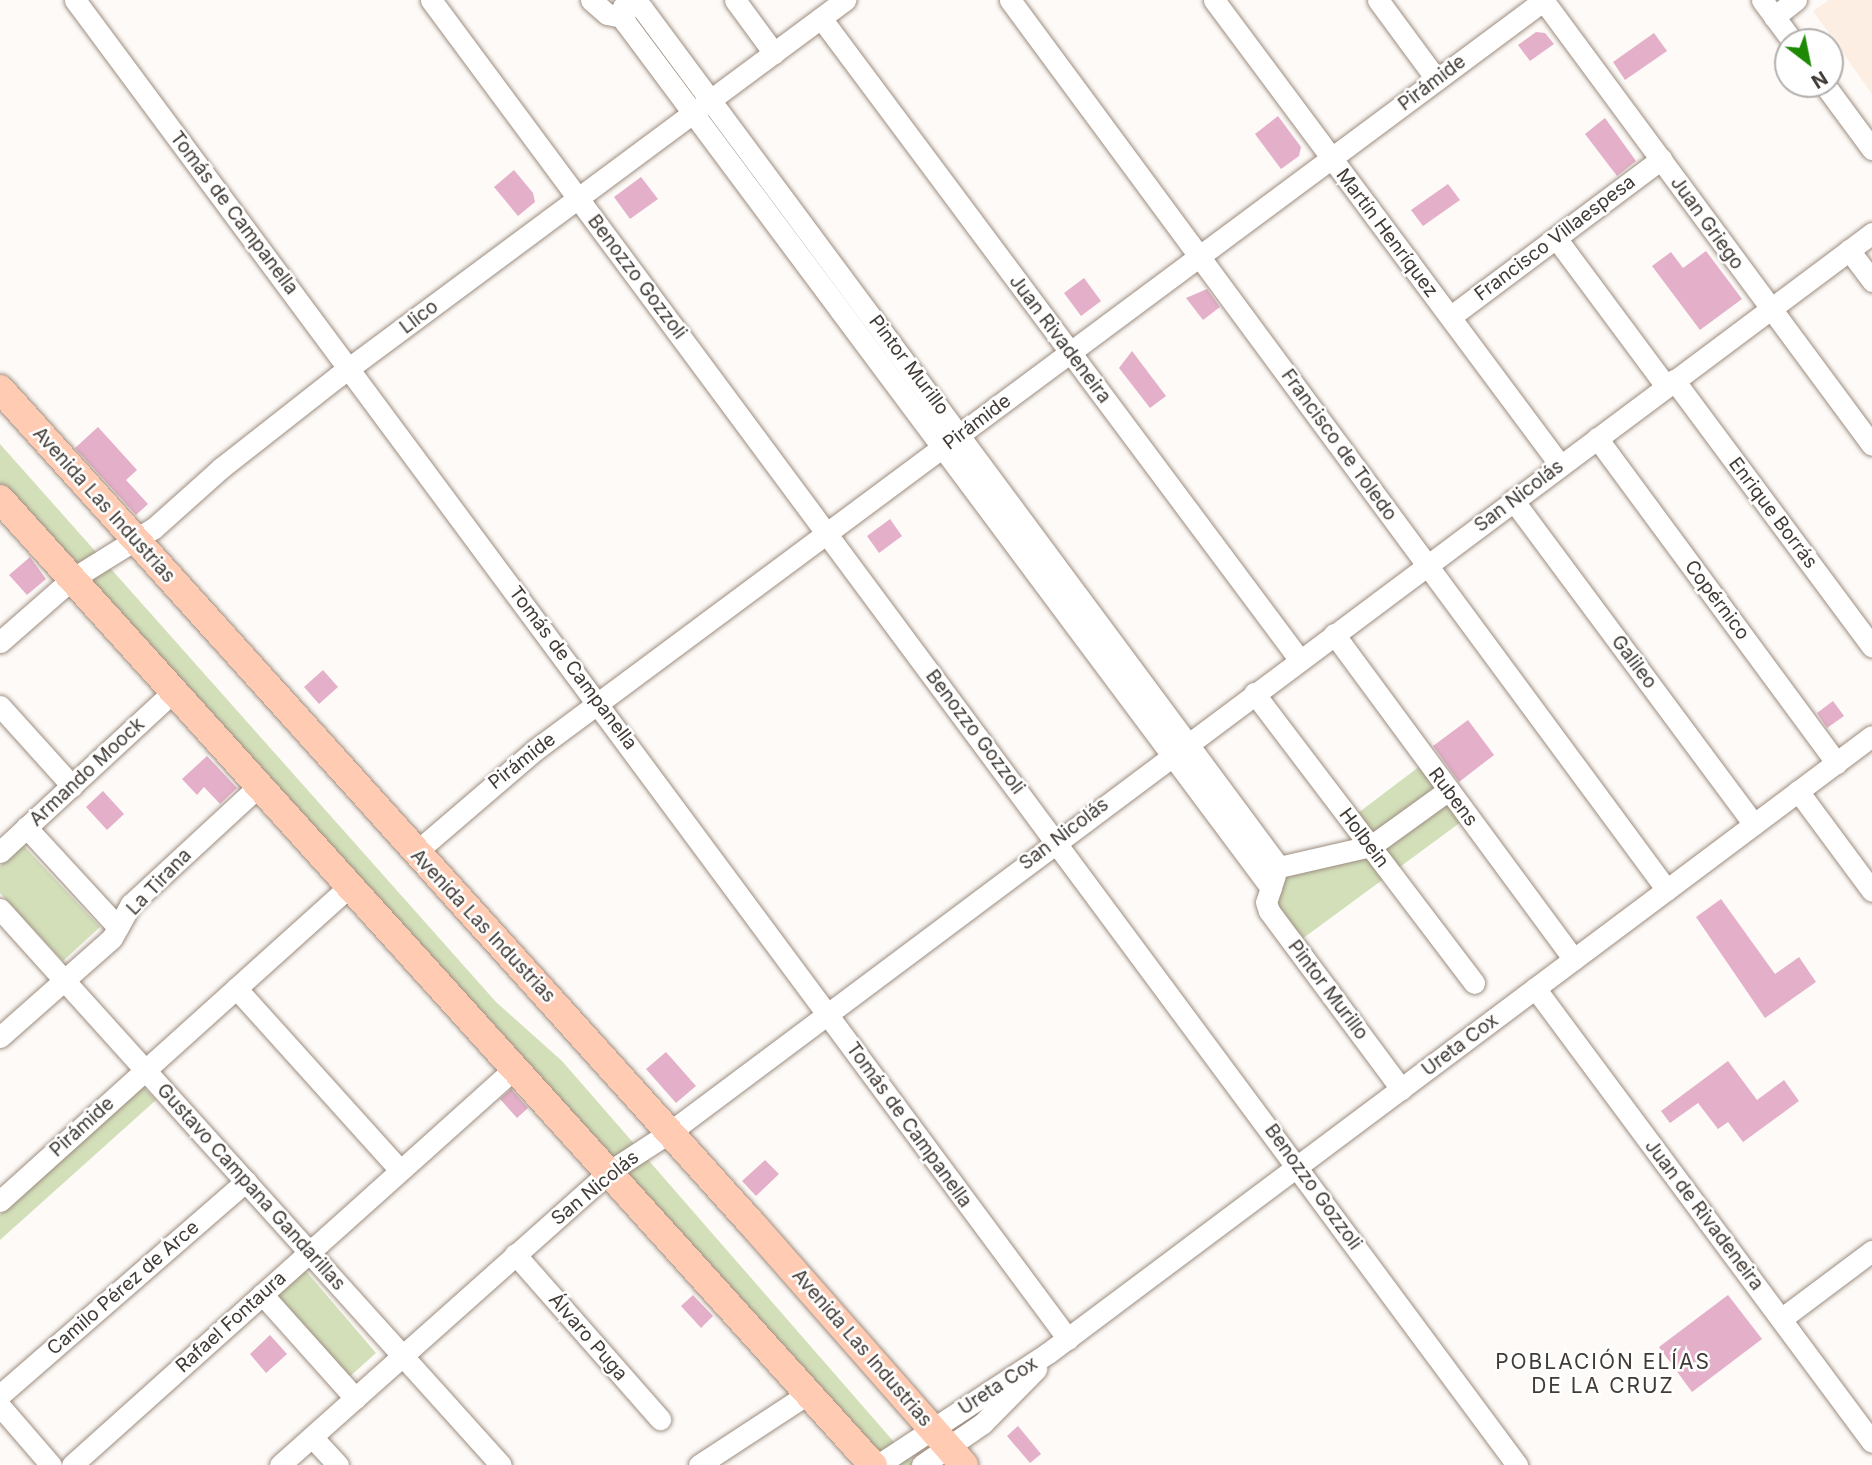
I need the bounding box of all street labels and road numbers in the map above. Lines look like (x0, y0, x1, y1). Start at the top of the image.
street label: Pirámide (1394, 50, 1470, 116)
street label: Tomás de Campanella (165, 127, 303, 299)
street label: Martín Henríquez (1331, 164, 1443, 302)
street label: Francisco Villaespesa (1470, 170, 1640, 306)
street label: Juan Griego (1666, 172, 1748, 274)
street label: Benozzo Gozzoli (583, 210, 691, 344)
street label: Juan Rivadeneira (1004, 270, 1116, 408)
street label: Llico (395, 295, 443, 339)
street label: Pintor Murillo (864, 311, 954, 419)
street label: Francisco de Toledo (1276, 365, 1402, 525)
street label: Pirámide (939, 389, 1015, 455)
street label: Avenida Las Industrias (28, 422, 180, 588)
street label: Enrique Borrás (1724, 453, 1822, 573)
street label: San Nicolás (1470, 455, 1568, 537)
street label: Copérnico (1680, 556, 1754, 644)
street label: Tomás de Campanella (504, 582, 642, 754)
street label: Galileo (1607, 631, 1661, 693)
street label: Benozzo Gozzoli (921, 665, 1029, 799)
street label: Armando Moock (25, 713, 149, 831)
street label: Pirámide (484, 728, 560, 794)
street label: Rubens (1424, 763, 1482, 831)
street label: San Nicolás (1015, 793, 1113, 875)
street label: Holbein (1334, 804, 1394, 872)
street label: La Tirana (122, 844, 196, 920)
street label: Avenida Las Industrias (406, 844, 560, 1008)
street label: Pintor Murillo (1283, 936, 1373, 1044)
street label: Ureta Cox (1417, 1009, 1503, 1081)
street label: Tomás de Campanella (841, 1038, 977, 1212)
street label: Gustavo Campana Gandarillas (152, 1079, 350, 1295)
street label: Pirámide (45, 1092, 119, 1162)
street label: Benozzo Gozzoli (1260, 1120, 1366, 1254)
street label: Juan de Rivadeneira (1640, 1135, 1768, 1295)
street label: San Nicolás (547, 1146, 643, 1230)
street label: Camilo Pérez de Arce (42, 1216, 204, 1360)
street label: Avenida Las Industrias (787, 1264, 937, 1432)
street label: Rafael Fontaura (171, 1267, 291, 1377)
street label: Álvaro Puga (544, 1289, 632, 1385)
street label: Ureta Cox (954, 1352, 1042, 1420)

